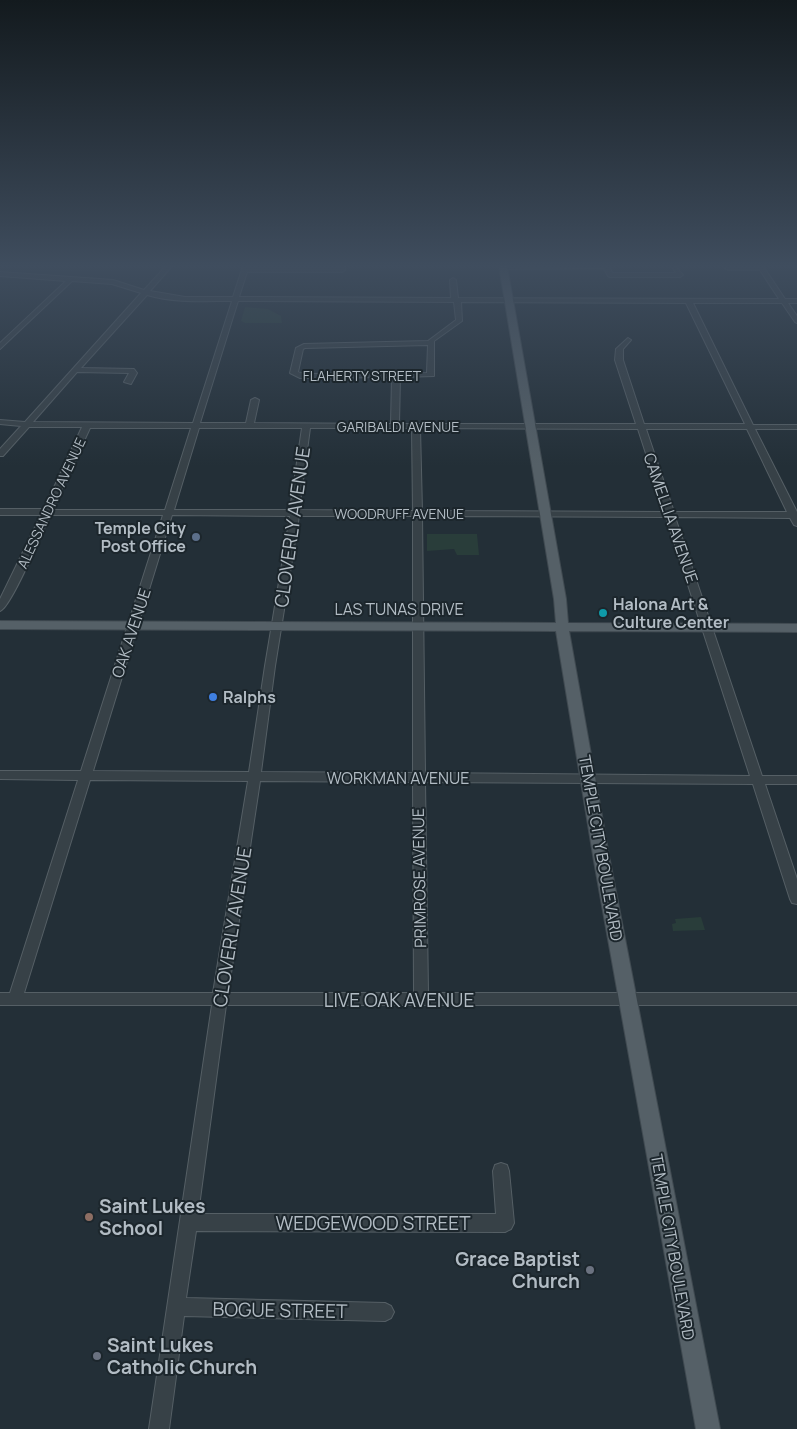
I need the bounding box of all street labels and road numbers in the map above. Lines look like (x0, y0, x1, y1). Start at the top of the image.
street label: FLAHERTY STREET (303, 366, 422, 385)
street label: GARIBALDI AVENUE (337, 417, 459, 436)
street label: ALESSANDRO AVENUE (12, 434, 90, 572)
street label: CLOVERLY AVENUE (268, 445, 316, 609)
street label: CAMELLIA AVENUE (638, 450, 704, 586)
street label: WOODRUFF AVENUE (334, 504, 464, 523)
street label: OAK AVENUE (106, 585, 156, 681)
street label: LAS TUNAS DRIVE (335, 598, 464, 620)
street label: TEMPLE CITY BOULEVARD (574, 753, 628, 943)
street label: WORKMAN AVENUE (327, 767, 469, 789)
street label: PRIMROSE AVENUE (407, 808, 431, 948)
street label: CLOVERLY AVENUE (206, 845, 258, 1009)
street label: LIVE OAK AVENUE (324, 987, 474, 1013)
street label: TEMPLE CITY BOULEVARD (646, 1152, 700, 1342)
street label: WEDGEWOOD STREET (275, 1210, 471, 1236)
street label: BOGUE STREET (212, 1296, 348, 1324)

